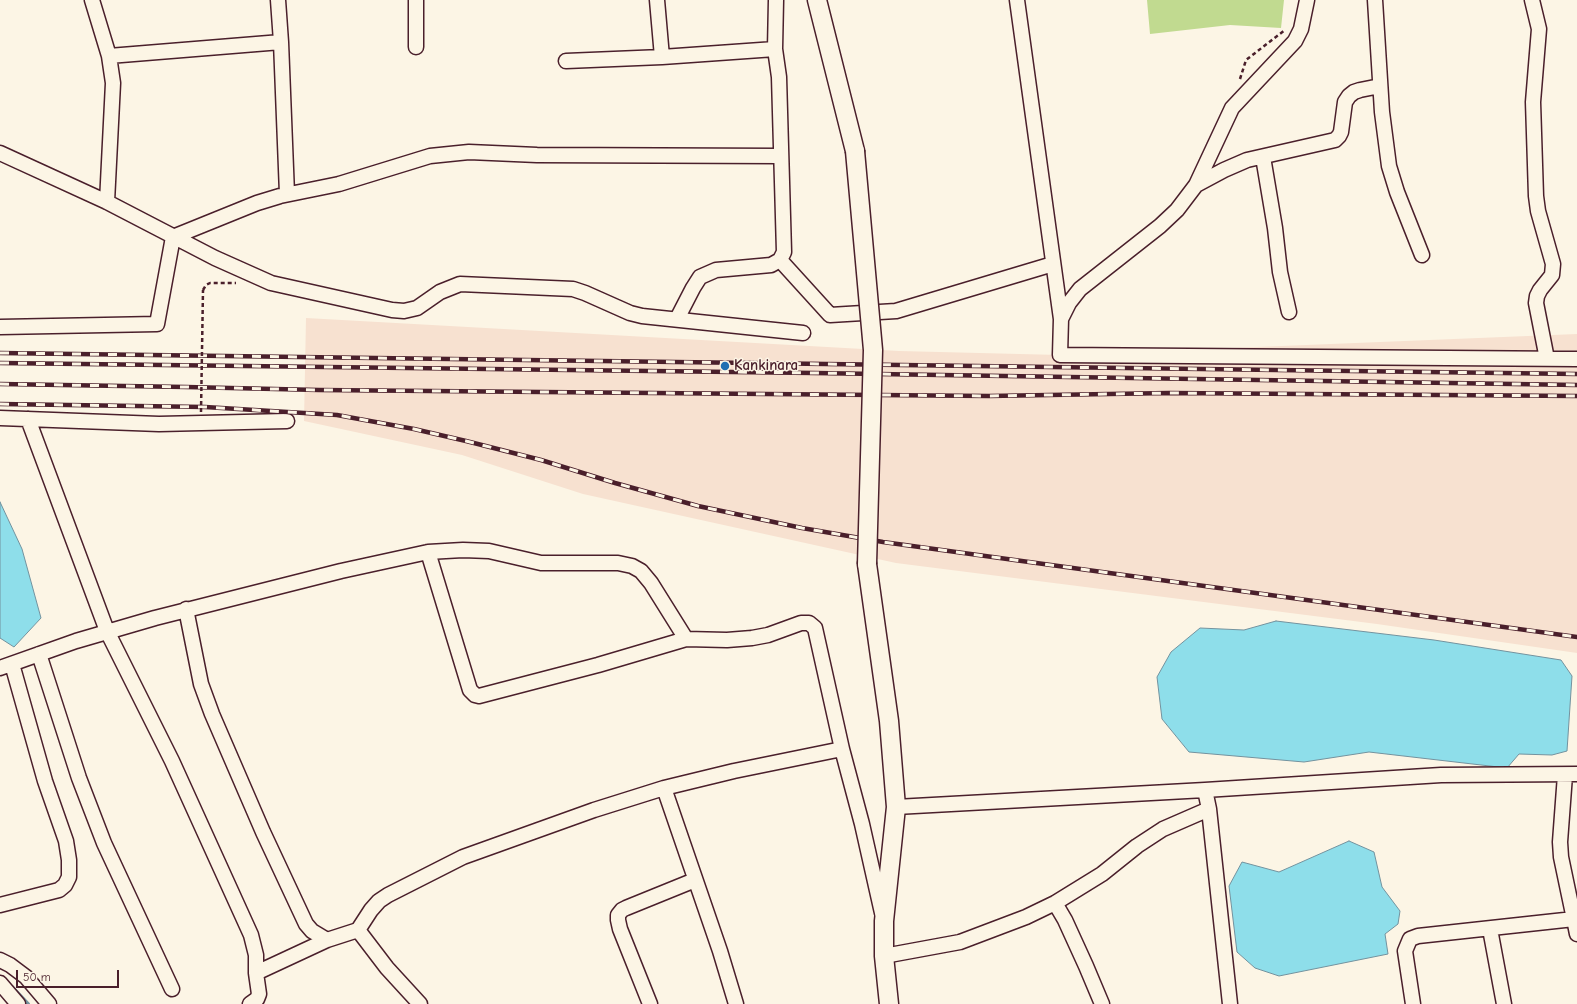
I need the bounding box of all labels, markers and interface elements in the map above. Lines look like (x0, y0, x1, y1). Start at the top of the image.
place label: Kankinara (734, 357, 798, 375)
marker: Kankinara (719, 360, 731, 372)
scale bar (18, 962, 121, 988)
text: 50 m (23, 970, 51, 984)

